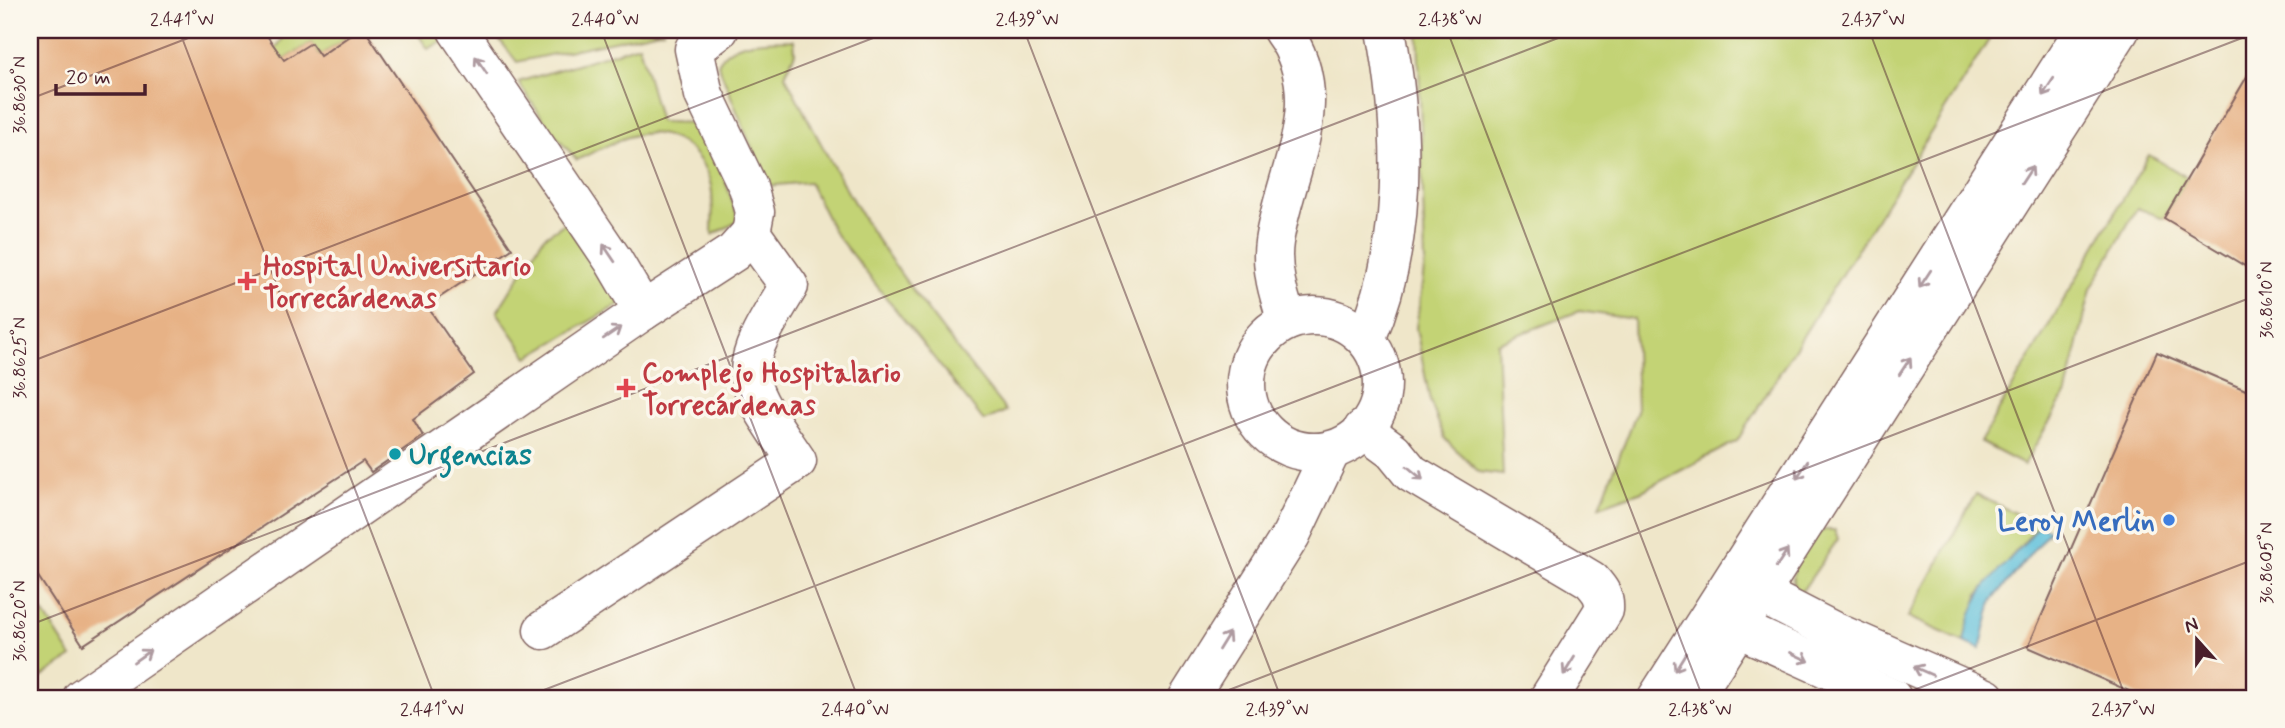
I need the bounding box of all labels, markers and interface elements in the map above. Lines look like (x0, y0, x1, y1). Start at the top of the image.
text: 2.441°W (150, 8, 214, 32)
text: 2.440°W (571, 8, 639, 32)
text: 2.439°W (995, 8, 1059, 32)
text: 2.438°W (1418, 8, 1482, 32)
text: 2.437°W (1841, 8, 1905, 32)
scale bar (56, 52, 145, 96)
one-way arrow (473, 55, 487, 75)
text: 36.8630°N (8, 56, 32, 134)
text: 20 m (66, 64, 111, 92)
one-way arrow (2040, 77, 2055, 96)
one-way arrow (2021, 165, 2035, 185)
one-way arrow (601, 243, 615, 263)
place label: Hospital Universitario Torrecárdenas (263, 249, 531, 318)
text: 36.8610°N (2255, 261, 2279, 339)
one-way arrow (1917, 268, 1931, 288)
marker: Hospital Universitario Torrecárdenas (237, 271, 257, 291)
text: 36.8625°N (8, 317, 32, 399)
one-way arrow (602, 326, 621, 340)
place label: Complejo Hospitalario Torrecárdenas (642, 356, 901, 425)
one-way arrow (1898, 357, 1912, 377)
marker: Complejo Hospitalario Torrecárdenas (616, 378, 636, 398)
place label: Urgencias (409, 438, 532, 478)
marker: Urgencias (387, 446, 403, 462)
one-way arrow (1794, 460, 1809, 479)
one-way arrow (1405, 466, 1423, 481)
place label: Leroy Merlin (1997, 504, 2155, 541)
marker: Leroy Merlin (2161, 512, 2177, 528)
text: 36.8605°N (2255, 522, 2279, 604)
one-way arrow (1775, 549, 1790, 568)
text: 36.8620°N (8, 580, 32, 662)
north arrow (2162, 606, 2232, 676)
text: N (2181, 612, 2202, 639)
one-way arrow (1218, 631, 1232, 651)
one-way arrow (132, 649, 151, 663)
one-way arrow (1789, 651, 1810, 664)
one-way arrow (1672, 652, 1687, 671)
one-way arrow (1562, 655, 1576, 675)
one-way arrow (1913, 664, 1935, 677)
text: 2.441°W (400, 698, 464, 722)
text: 2.440°W (821, 698, 889, 722)
text: 2.439°W (1245, 698, 1309, 722)
text: 2.438°W (1668, 698, 1732, 722)
text: 2.437°W (2091, 698, 2155, 722)

